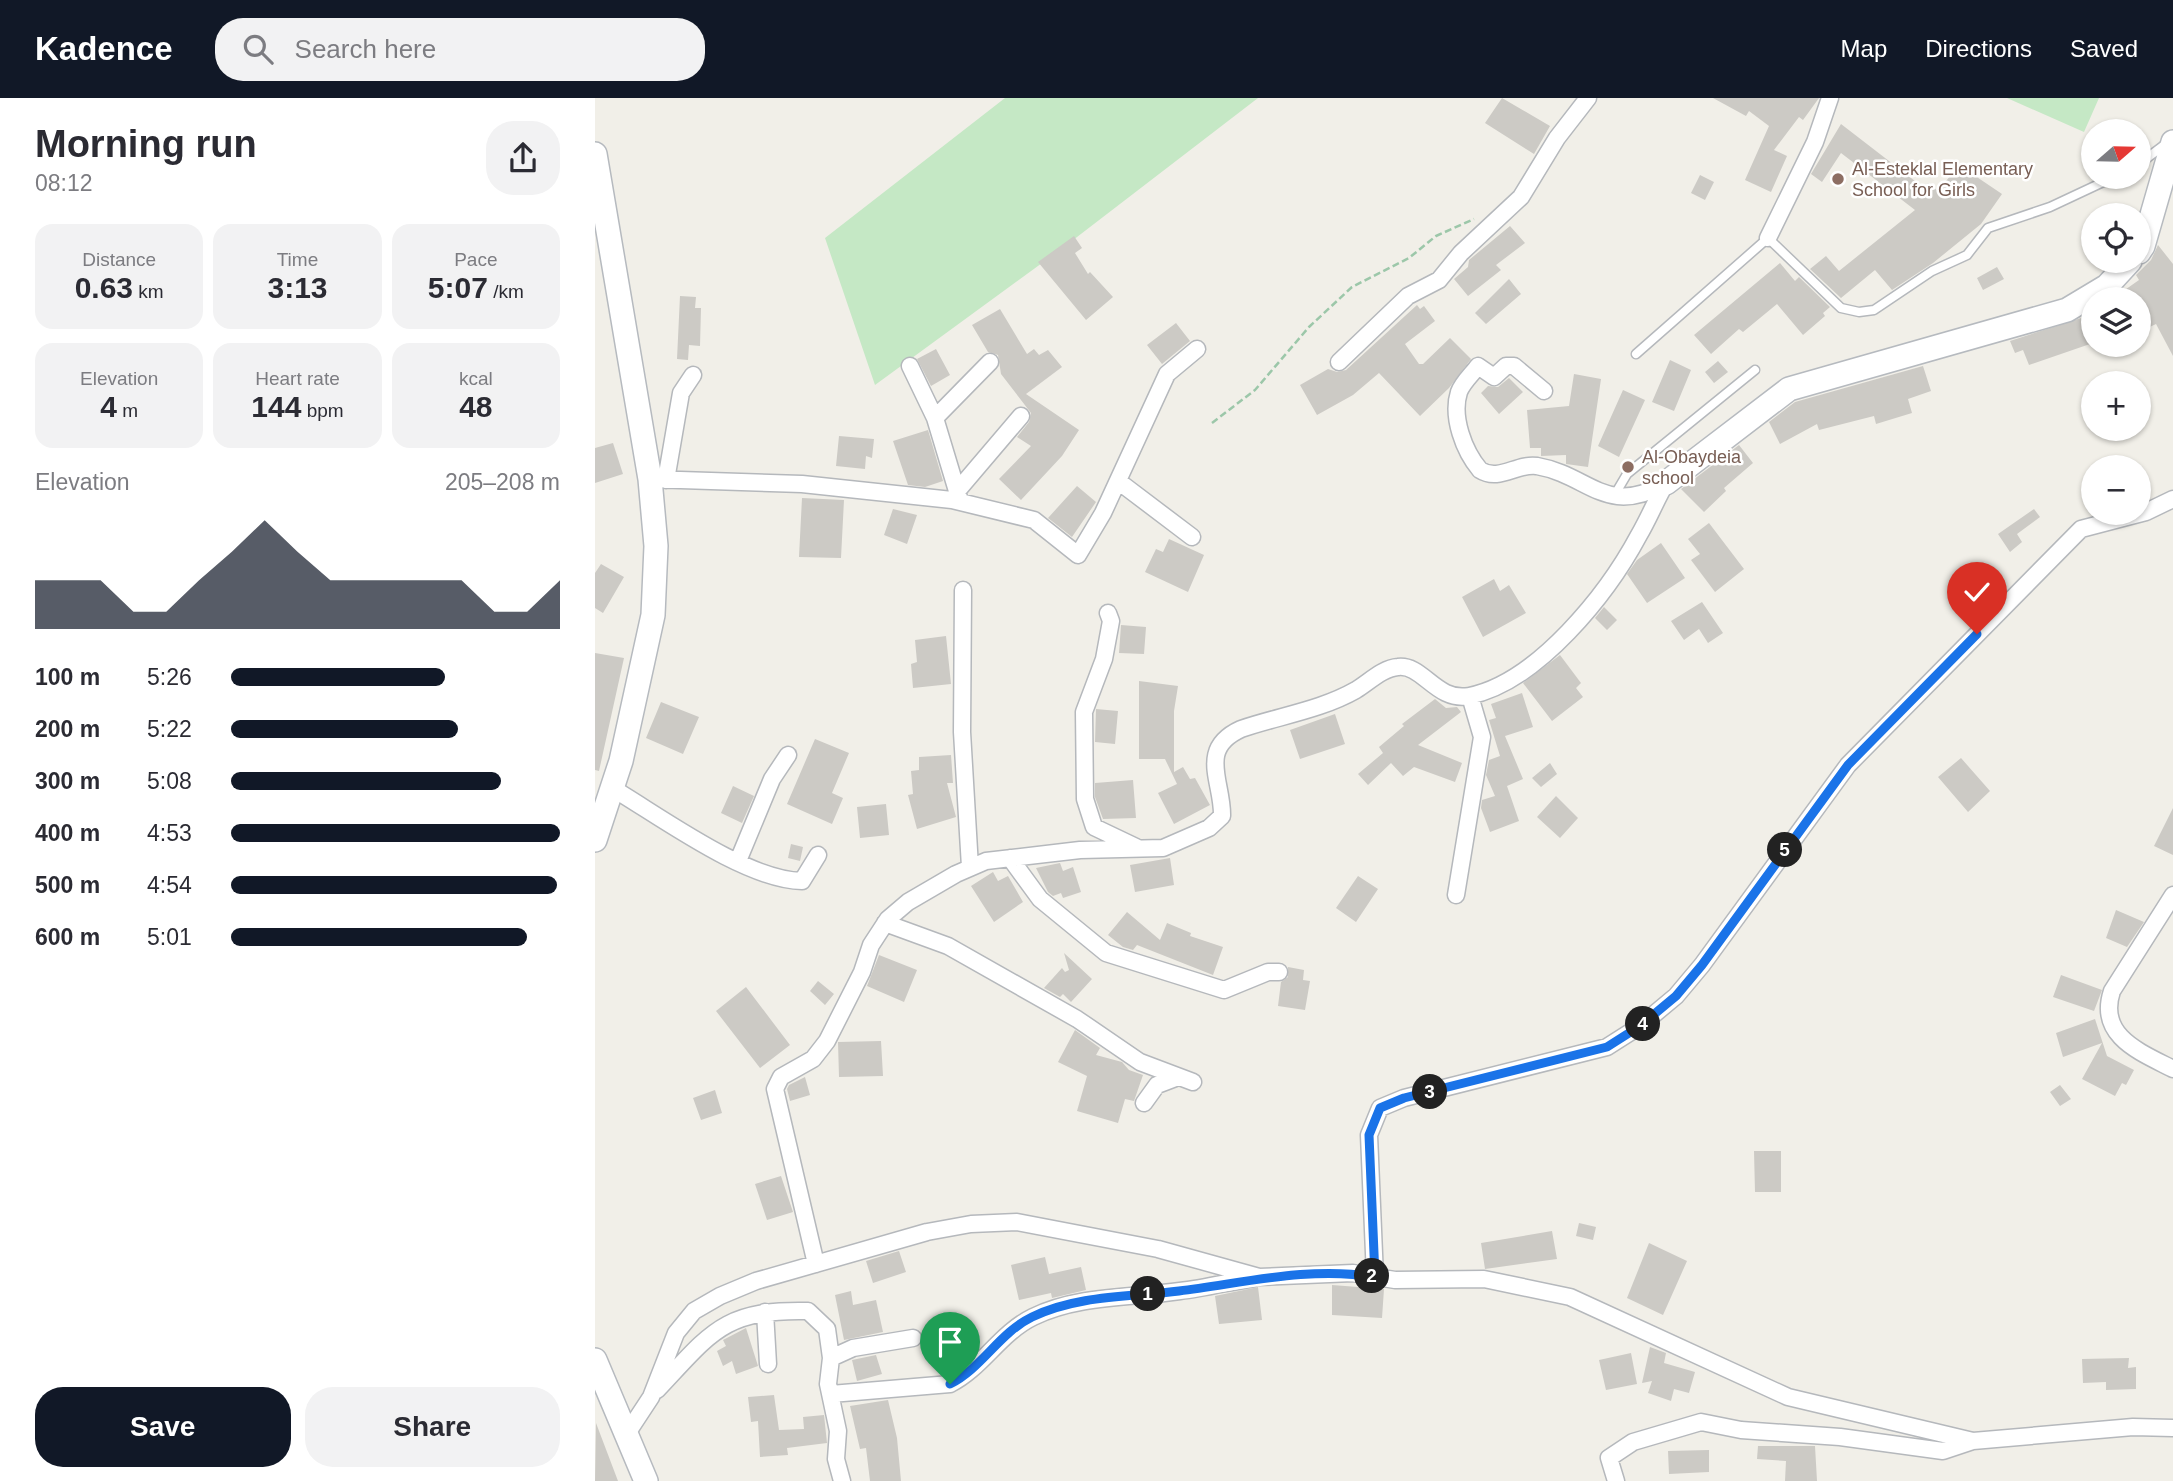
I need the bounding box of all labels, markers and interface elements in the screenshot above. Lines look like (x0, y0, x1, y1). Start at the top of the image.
search box (215, 18, 705, 81)
text: Kadence (35, 30, 173, 67)
icon: search (239, 30, 277, 68)
text: Search here (295, 34, 436, 64)
text: Map (1841, 35, 1887, 62)
text: Directions (1925, 35, 2032, 62)
text: Saved (2070, 35, 2138, 62)
north arrow (2081, 119, 2151, 189)
map controls (2081, 119, 2151, 525)
button: share (486, 121, 560, 195)
text: Morning run (35, 123, 257, 165)
place label: Al-Esteklal Elementary School for Girls (1852, 159, 2033, 200)
text: 08:12 (35, 170, 93, 196)
marker: Al-Esteklal Elementary School for Girls (1830, 171, 1846, 187)
button: locate (2081, 203, 2151, 273)
text: Distance (82, 249, 156, 270)
text: Time (277, 249, 318, 270)
text: Pace (454, 249, 497, 270)
text: 0.63 (75, 271, 133, 304)
text: 3:13 (267, 271, 328, 304)
text: 5:07 (428, 271, 488, 304)
text: km (133, 281, 164, 302)
text: /km (488, 281, 524, 302)
button: layers (2081, 287, 2151, 357)
text: Elevation (80, 368, 158, 389)
text: Heart rate (255, 368, 340, 389)
text: kcal (459, 368, 493, 389)
button: + (2081, 371, 2151, 441)
text: 4 (100, 390, 117, 423)
text: 144 (251, 390, 301, 423)
text: 48 (459, 390, 493, 423)
text: m (117, 400, 138, 421)
text: bpm (301, 400, 344, 421)
place label: Al-Obaydeia school (1642, 447, 1742, 488)
button: − (2081, 455, 2151, 525)
marker: Al-Obaydeia school (1620, 459, 1636, 475)
text: Elevation (35, 469, 130, 495)
text: 205–208 m (445, 469, 560, 495)
pin (1947, 562, 2007, 634)
icon: check (1958, 573, 1996, 611)
text: 100 m (35, 664, 100, 690)
text: 5:26 (147, 664, 192, 690)
text: 200 m (35, 716, 100, 742)
text: 5:22 (147, 716, 192, 742)
text: 300 m (35, 768, 100, 794)
text: 5:08 (147, 768, 192, 794)
text: 400 m (35, 820, 100, 846)
text: 4:53 (147, 820, 192, 846)
pin: 5 (1767, 832, 1803, 868)
text: 5 (1779, 839, 1790, 860)
text: 500 m (35, 872, 100, 898)
text: 4:54 (147, 872, 192, 898)
text: 600 m (35, 924, 100, 950)
text: 5:01 (147, 924, 192, 950)
pin: 4 (1625, 1006, 1661, 1042)
text: 4 (1637, 1013, 1648, 1034)
pin: 3 (1413, 1074, 1447, 1110)
text: 3 (1424, 1081, 1435, 1102)
pin: 2 (1355, 1258, 1389, 1294)
text: 2 (1366, 1265, 1377, 1286)
pin: 1 (1131, 1276, 1165, 1312)
text: 1 (1142, 1283, 1153, 1304)
pin (920, 1312, 980, 1384)
icon: arrive (931, 1323, 969, 1361)
button: Save (35, 1387, 291, 1467)
button: Share (305, 1387, 560, 1467)

